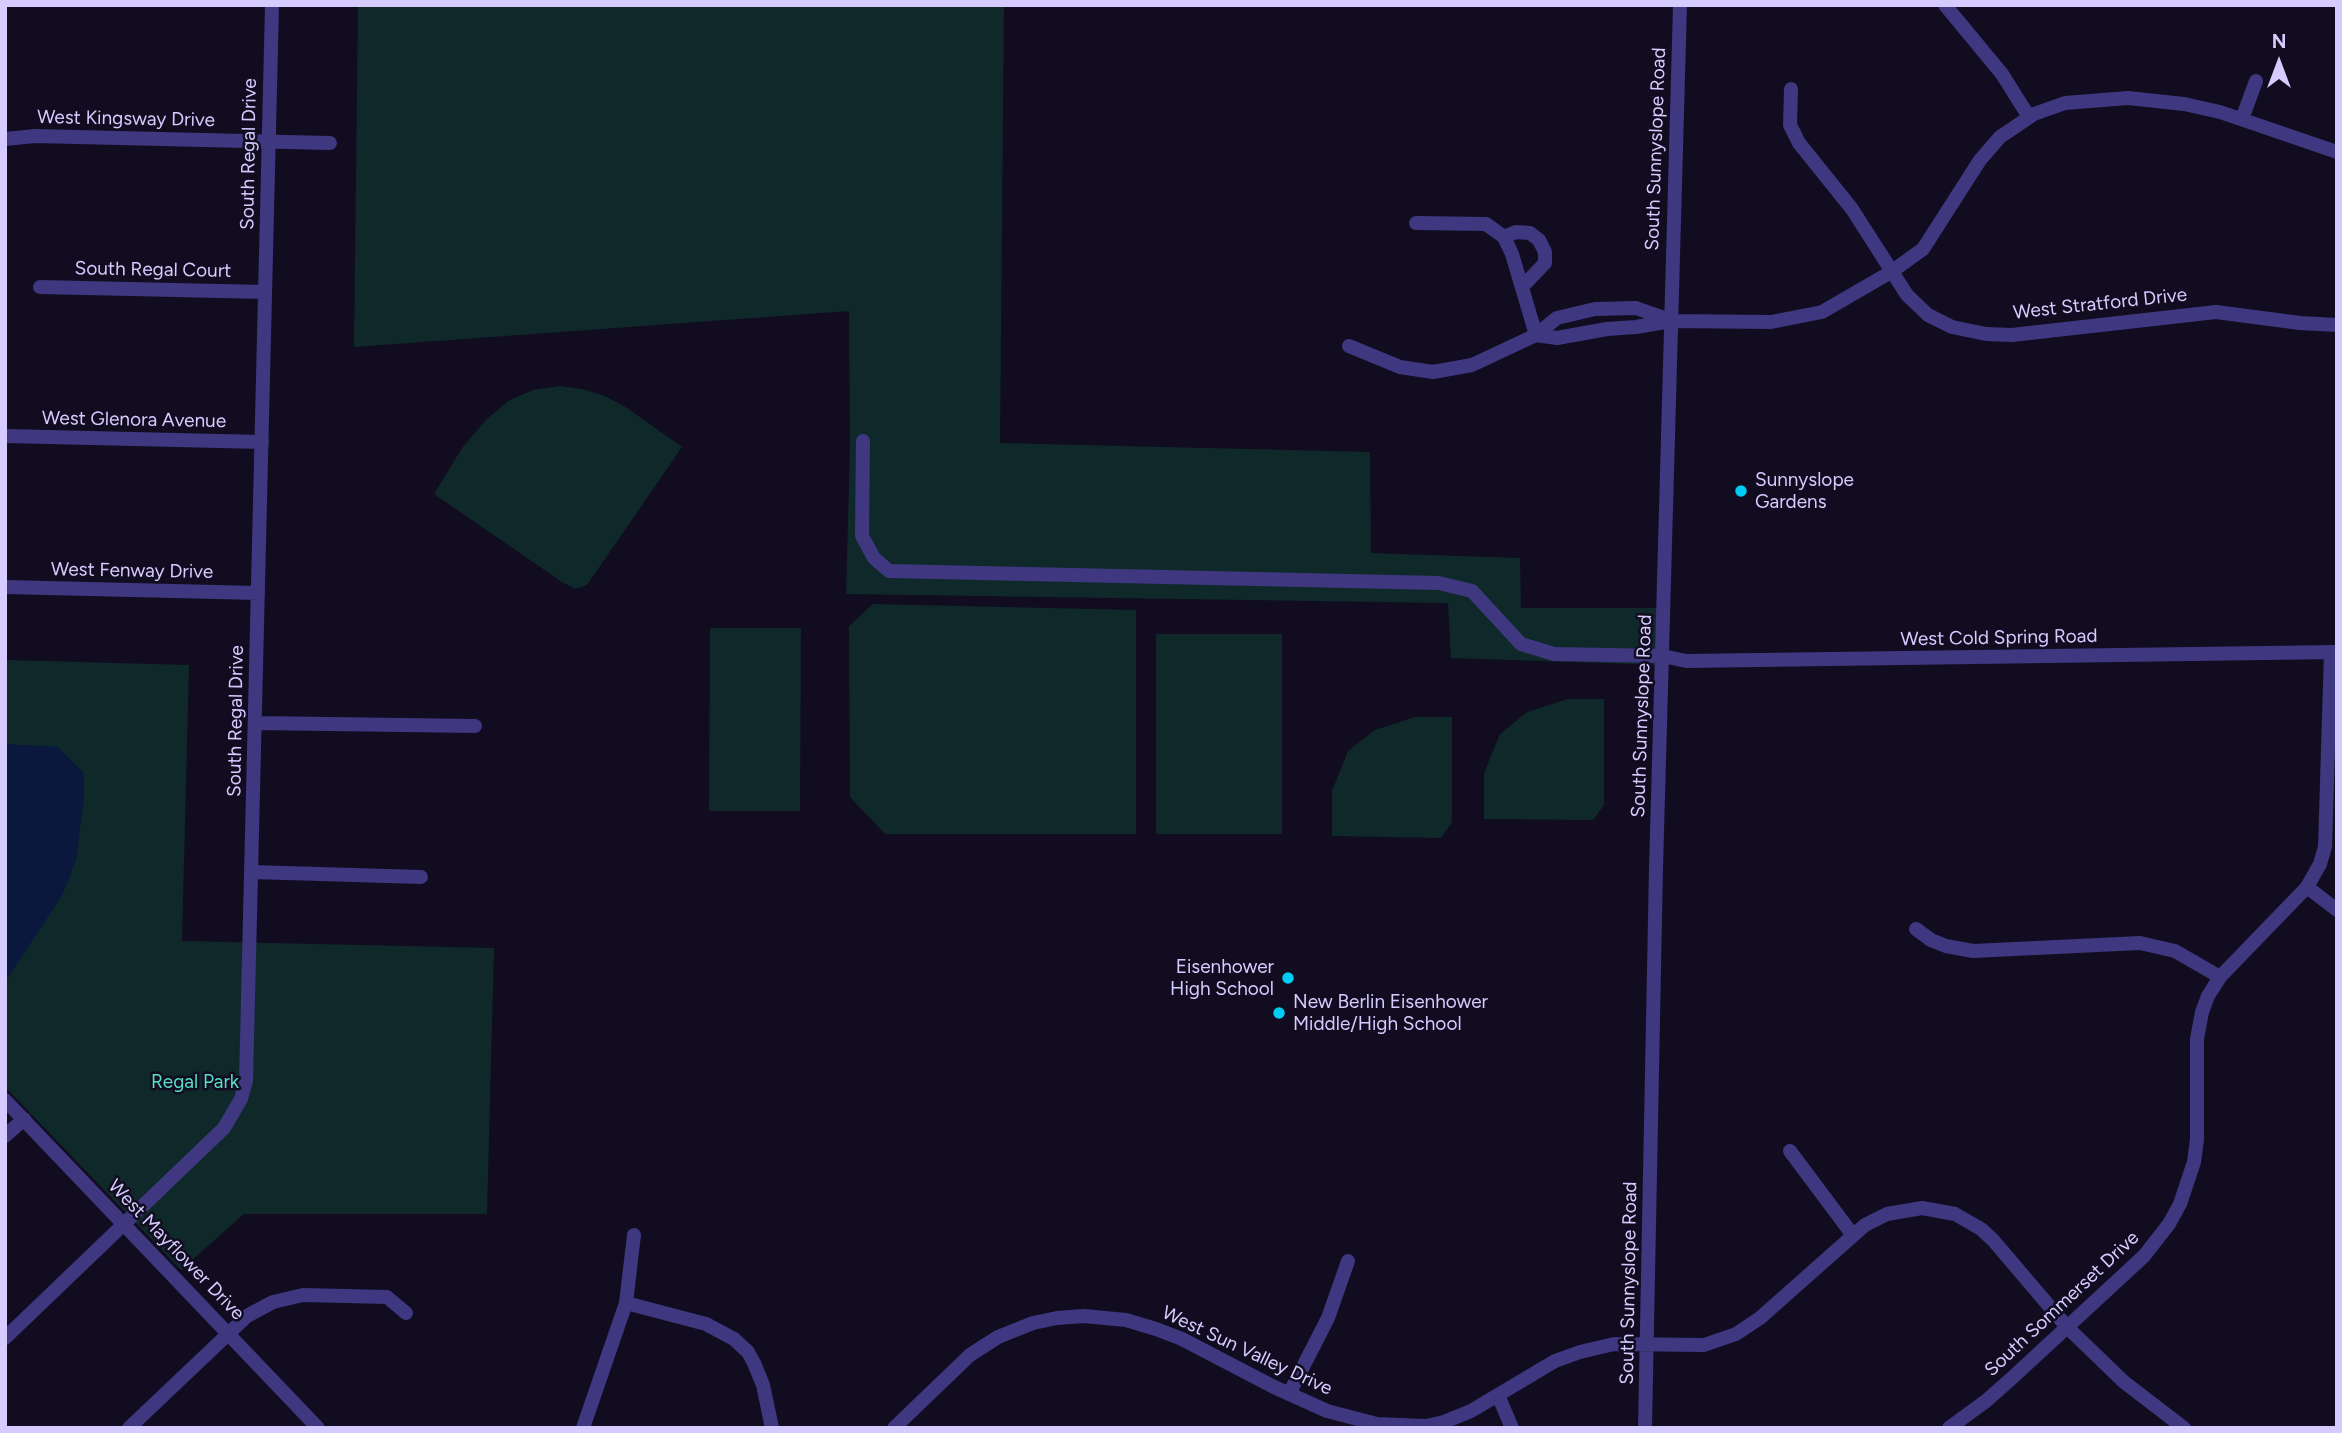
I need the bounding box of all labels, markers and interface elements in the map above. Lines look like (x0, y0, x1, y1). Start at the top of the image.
north arrow (2244, 28, 2314, 98)
text: N (2272, 30, 2286, 53)
street label: South Sunnyslope Road (1641, 47, 1671, 251)
street label: South Regal Drive (236, 78, 262, 230)
street label: West Kingsway Drive (37, 106, 215, 132)
street label: South Regal Court (74, 257, 232, 283)
street label: West Stratford Drive (2012, 284, 2188, 324)
street label: West Glenora Avenue (42, 407, 226, 433)
place label: Sunnyslope Gardens (1755, 469, 1854, 513)
marker: Sunnyslope Gardens (1733, 483, 1749, 499)
street label: West Fenway Drive (51, 558, 213, 584)
street label: South Sunnyslope Road (1627, 614, 1657, 818)
street label: West Cold Spring Road (1900, 625, 2098, 651)
street label: South Regal Drive (223, 645, 249, 797)
place label: Eisenhower High School (1170, 956, 1274, 1000)
marker: Eisenhower High School (1280, 970, 1296, 986)
place label: New Berlin Eisenhower Middle/High School (1293, 991, 1488, 1035)
marker: New Berlin Eisenhower Middle/High School (1271, 1005, 1287, 1021)
park label: Regal Park (151, 1071, 239, 1093)
street label: West Mayflower Drive (103, 1175, 249, 1325)
street label: South Sunnyslope Road (1616, 1181, 1642, 1385)
street label: South Sommerset Drive (1980, 1227, 2144, 1381)
street label: West Sun Valley Drive (1158, 1302, 1336, 1400)

